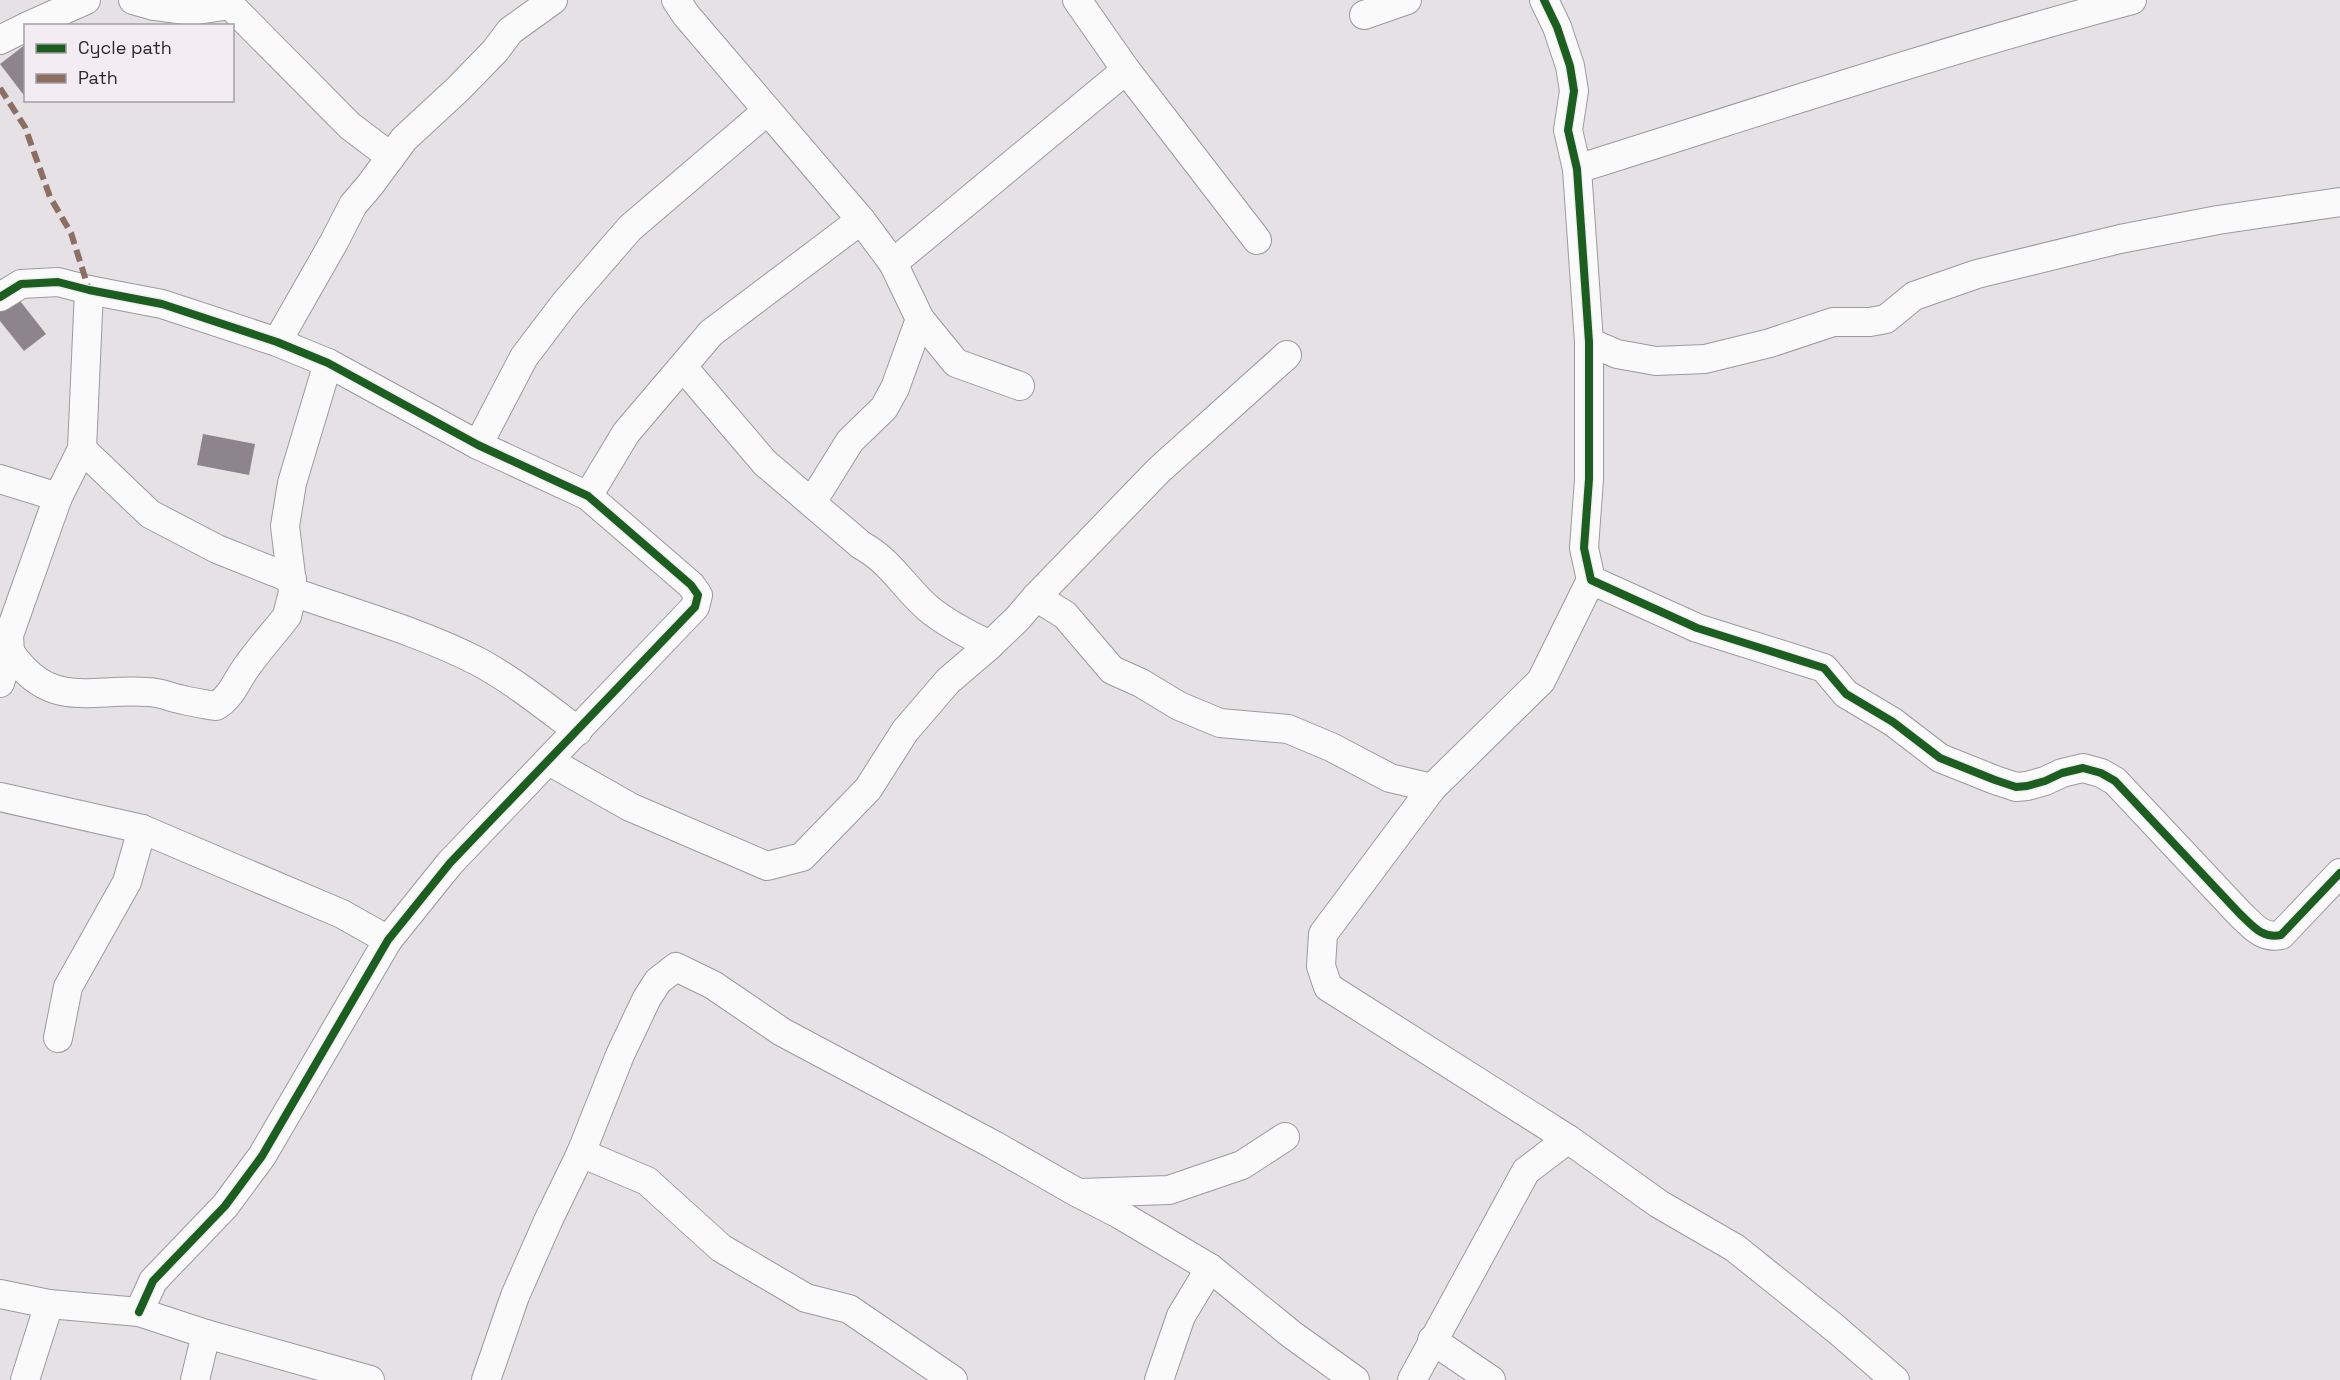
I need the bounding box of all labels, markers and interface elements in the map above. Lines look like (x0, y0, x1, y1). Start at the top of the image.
legend (24, 24, 234, 102)
text: Cycle path (78, 36, 172, 59)
text: Path (78, 66, 118, 89)

